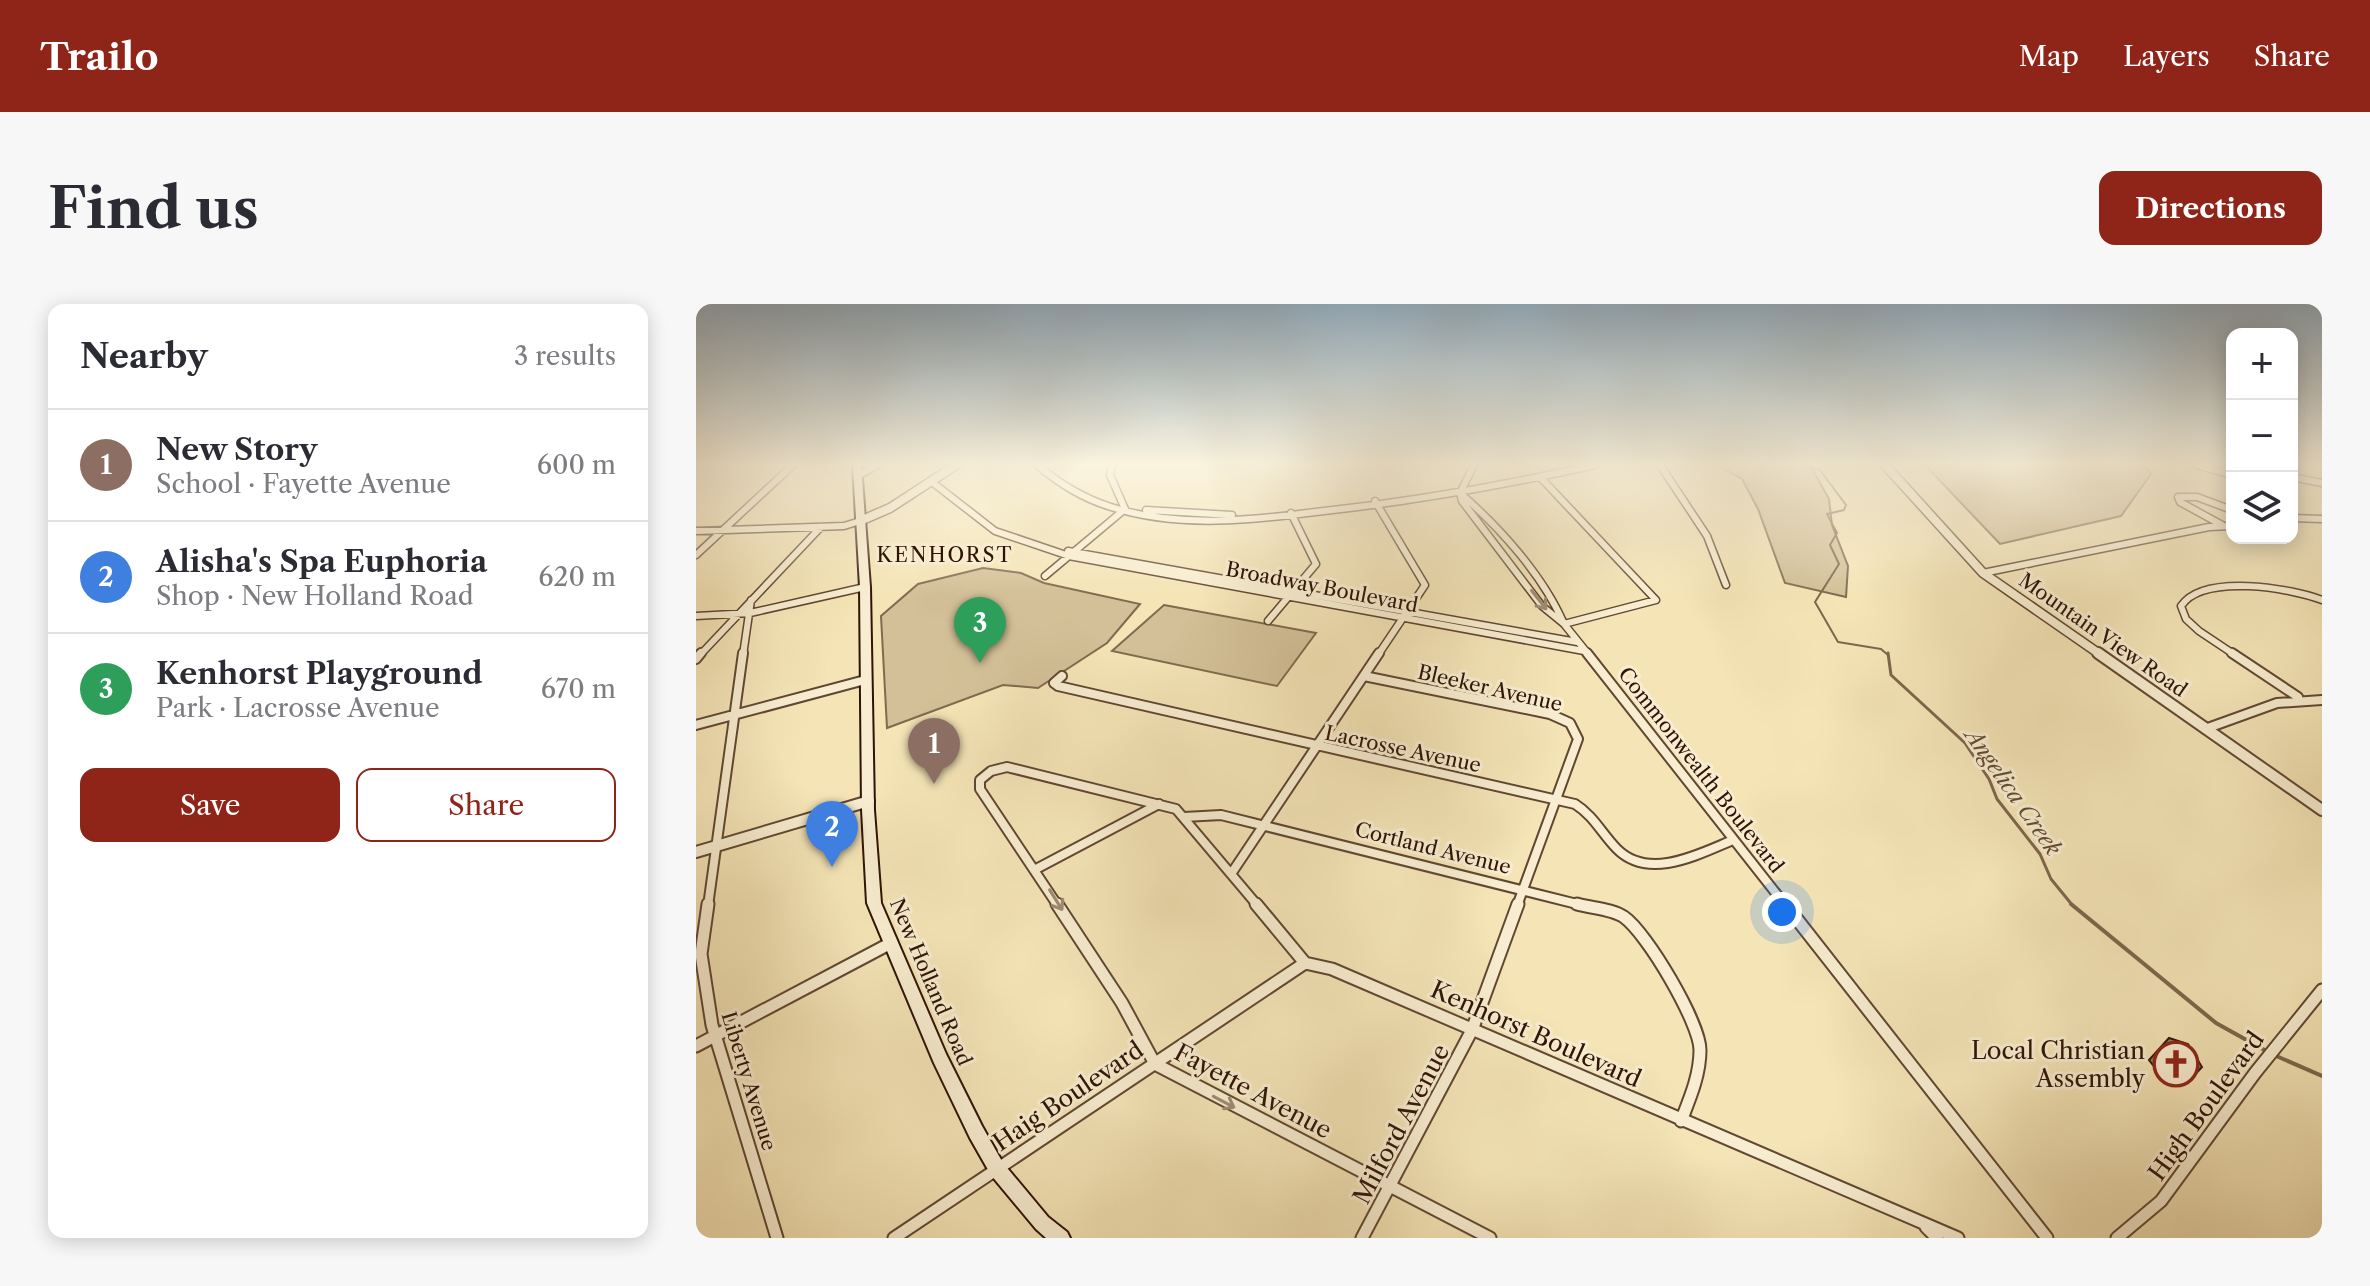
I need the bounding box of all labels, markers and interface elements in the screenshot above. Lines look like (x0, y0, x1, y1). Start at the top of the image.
text: Trailo (40, 33, 159, 80)
text: Map (2019, 39, 2079, 73)
text: Layers (2123, 39, 2210, 73)
text: Share (2254, 39, 2330, 73)
button: Directions (2099, 171, 2322, 245)
text: Find us (48, 174, 259, 243)
map controls (2226, 328, 2298, 544)
button: + (2226, 328, 2298, 400)
text: Nearby (80, 335, 208, 377)
text: 3 results (514, 340, 616, 372)
button: − (2226, 400, 2298, 472)
text: New Story (156, 431, 317, 468)
text: 1 (100, 449, 112, 481)
text: 600 m (537, 449, 616, 481)
text: School · Fayette Avenue (156, 468, 451, 500)
button: layers (2226, 472, 2298, 544)
text: Alisha's Spa Euphoria (156, 543, 487, 580)
district label: KENHORST (877, 543, 1013, 567)
street label: Broadway Boulevard (1224, 557, 1420, 617)
text: 2 (98, 561, 114, 593)
text: 620 m (538, 561, 616, 593)
street label: Mountain View Road (2014, 568, 2192, 702)
text: Shop · New Holland Road (156, 580, 474, 612)
one-way arrow (1530, 589, 1548, 610)
pin: 3 (954, 597, 1006, 663)
text: Kenhorst Playground (156, 655, 482, 692)
street label: Bleeker Avenue (1415, 660, 1565, 716)
street label: Commonwealth Boulevard (1613, 662, 1789, 878)
text: 3 (99, 673, 113, 705)
text: 670 m (541, 673, 616, 705)
text: Park · Lacrosse Avenue (156, 692, 440, 724)
pin: 1 (908, 718, 960, 784)
street label: Lacrosse Avenue (1323, 721, 1483, 777)
water label: Angelica Creek (1957, 721, 2067, 861)
button: Save (80, 768, 340, 842)
button: Share (356, 768, 616, 842)
pin: 2 (806, 801, 858, 867)
street label: Cortland Avenue (1352, 817, 1514, 879)
one-way arrow (1047, 888, 1064, 910)
your location (1762, 892, 1802, 932)
street label: New Holland Road (885, 895, 977, 1069)
street label: Kenhorst Boulevard (1426, 975, 1646, 1094)
street label: Liberty Avenue (716, 1009, 782, 1153)
street label: High Boulevard (2142, 1025, 2270, 1186)
street label: Haig Boulevard (987, 1035, 1149, 1157)
place label: Local Christian Assembly (1971, 1036, 2146, 1093)
street label: Fayette Avenue (1169, 1037, 1337, 1145)
street label: Milford Avenue (1347, 1039, 1455, 1209)
church icon: Local Christian Assembly (2152, 1040, 2200, 1088)
one-way arrow (1211, 1094, 1235, 1110)

